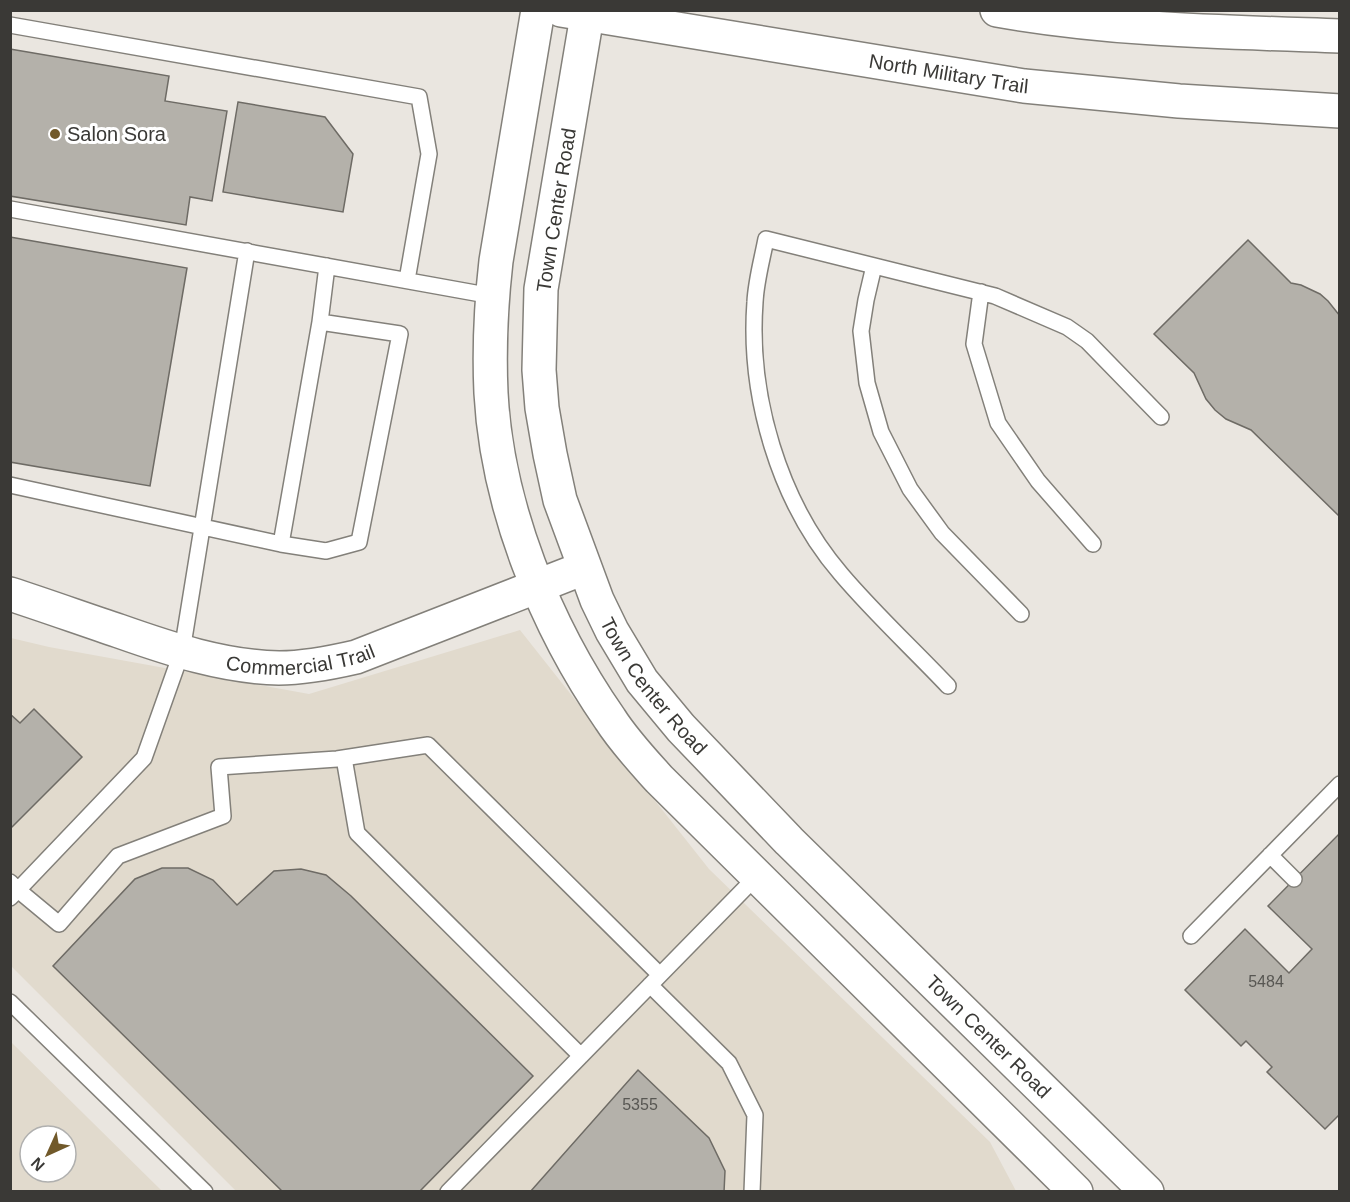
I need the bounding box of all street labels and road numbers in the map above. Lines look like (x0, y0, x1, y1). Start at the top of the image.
street label: North Military Trail (867, 50, 1029, 97)
street label: Town Center Road (532, 126, 580, 294)
street label: Town Center Road (596, 614, 711, 759)
street label: Commercial Trail (224, 640, 378, 679)
street label: Town Center Road (922, 971, 1055, 1102)

